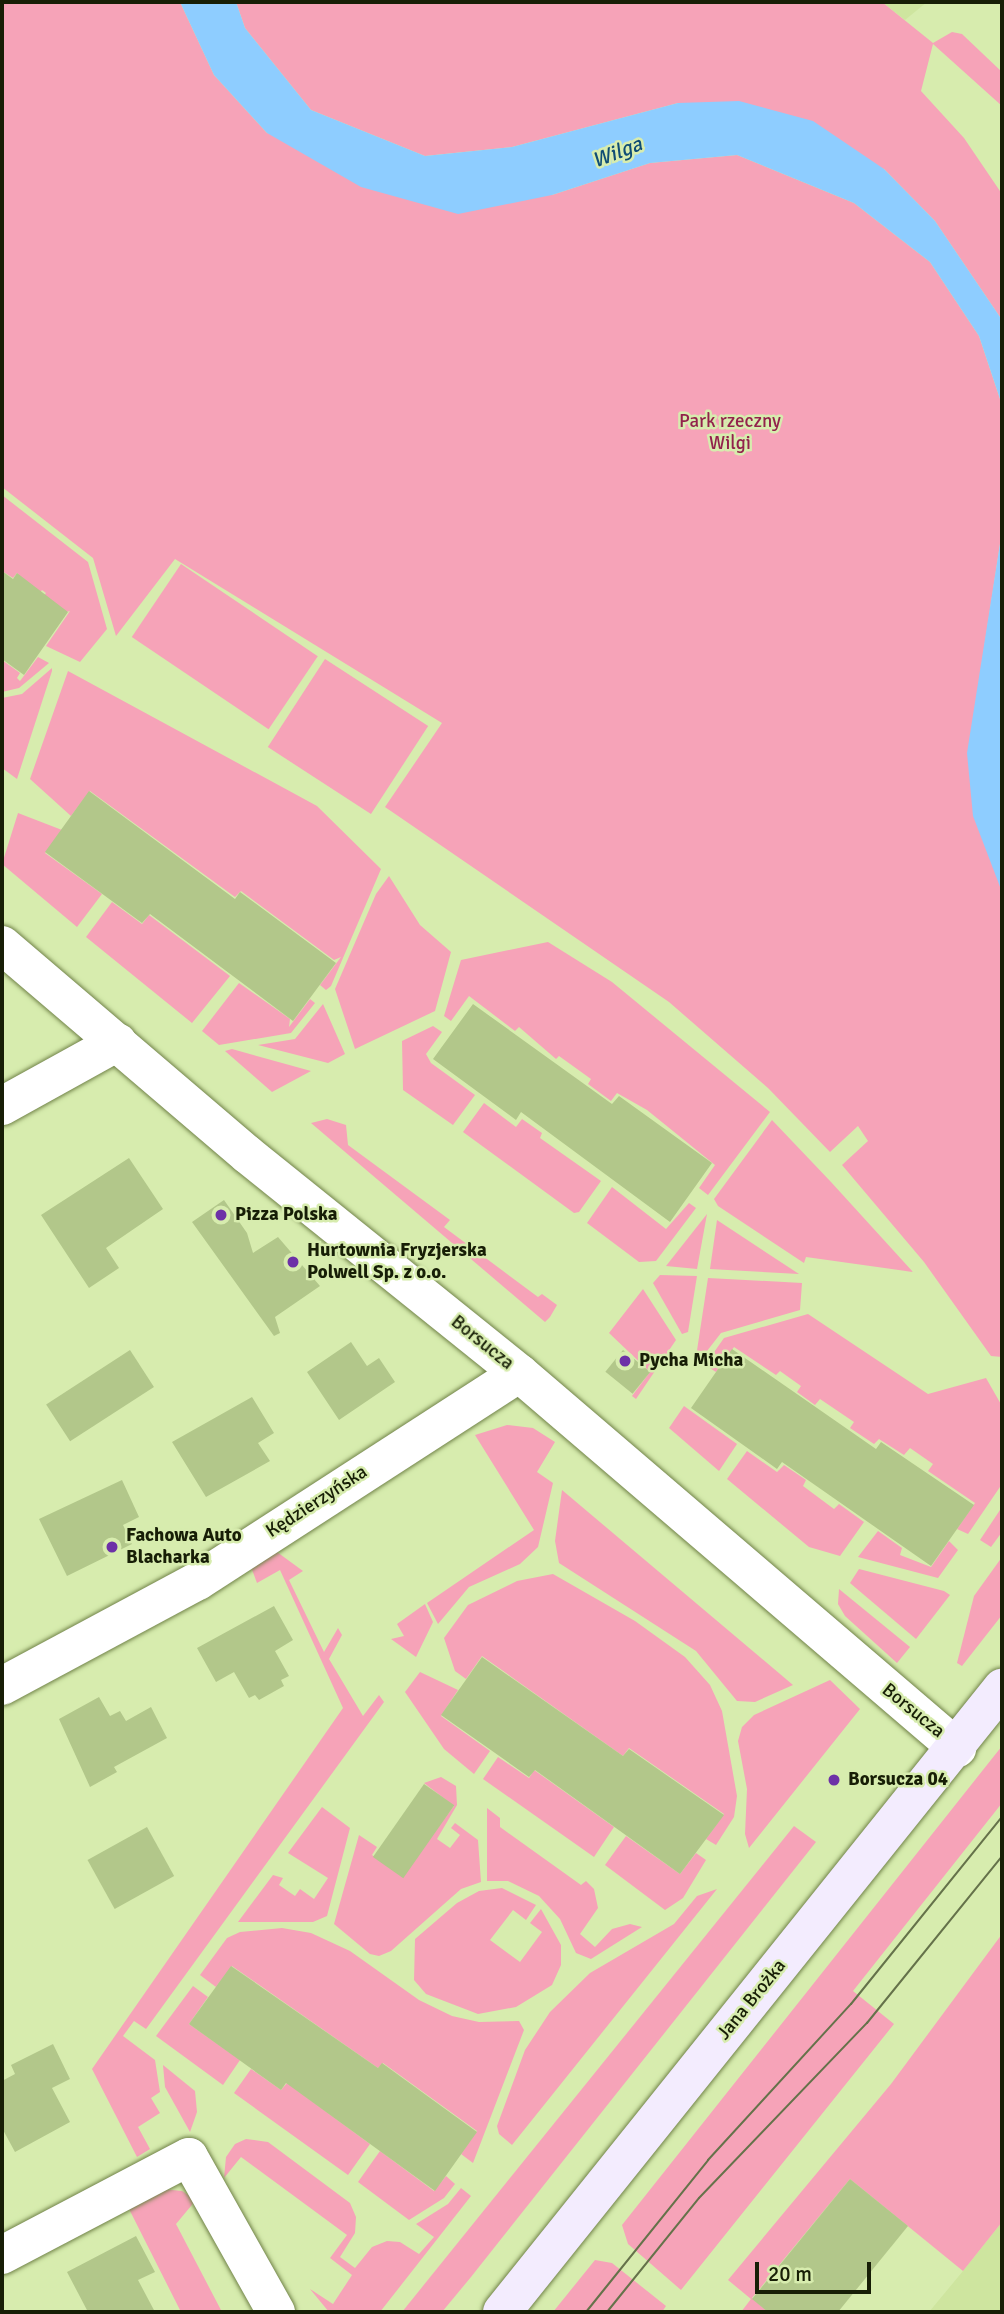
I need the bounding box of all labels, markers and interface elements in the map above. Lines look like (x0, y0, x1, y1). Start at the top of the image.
water label: Wilga (589, 131, 645, 173)
park label: Park rzeczny Wilgi (679, 411, 781, 455)
place label: Pizza Polska (235, 1204, 338, 1226)
marker: Pizza Polska (213, 1207, 229, 1223)
place label: Hurtownia Fryzjerska Polwell Sp. z o.o. (307, 1240, 487, 1284)
marker: Hurtownia Fryzjerska Polwell Sp. z o.o. (285, 1254, 301, 1270)
street label: Borsucza (446, 1311, 518, 1375)
place label: Pycha Micha (639, 1350, 743, 1372)
marker: Pycha Micha (617, 1353, 633, 1369)
street label: Kędzierzyńska (262, 1461, 372, 1543)
place label: Fachowa Auto Blacharka (126, 1525, 242, 1569)
marker: Fachowa Auto Blacharka (104, 1539, 120, 1555)
street label: Borsucza (877, 1679, 949, 1743)
place label: Borsucza 04 (848, 1769, 948, 1791)
marker: Borsucza 04 (826, 1772, 842, 1788)
street label: Jana Brożka (713, 1955, 791, 2045)
scale bar (759, 2248, 874, 2292)
text: 20 m (768, 2261, 812, 2287)

